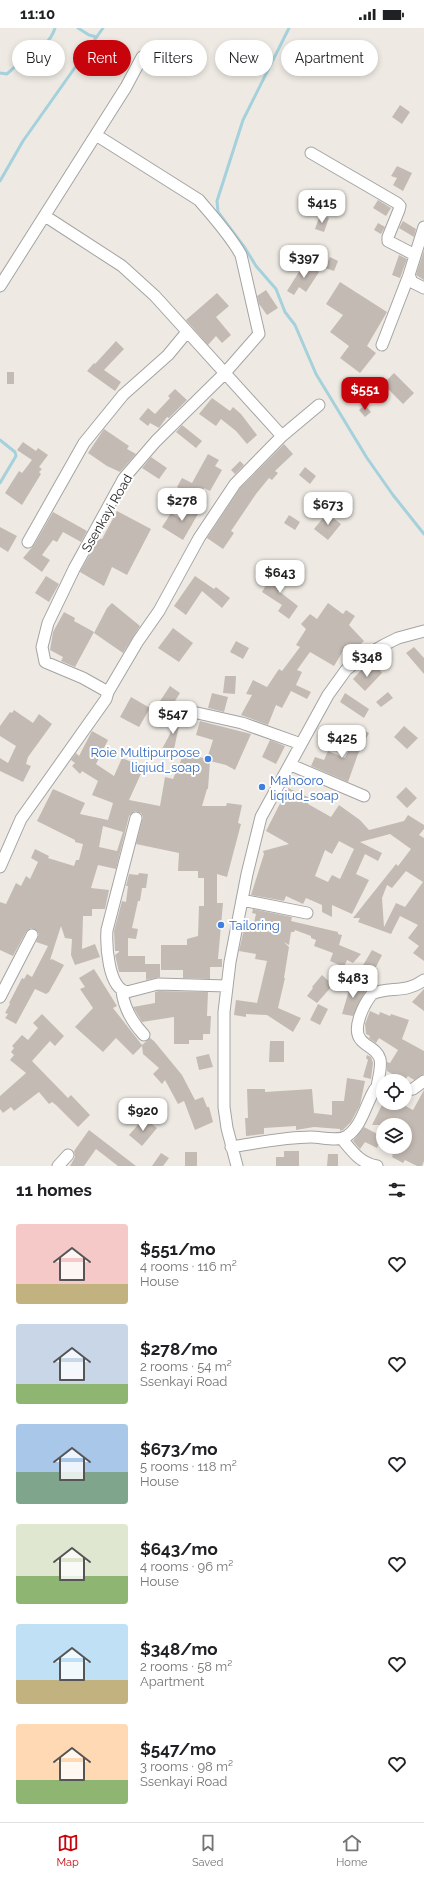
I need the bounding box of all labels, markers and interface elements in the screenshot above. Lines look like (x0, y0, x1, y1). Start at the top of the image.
text: 11:10 (20, 5, 55, 23)
chip: Buy (12, 40, 65, 76)
chip: Rent (73, 40, 131, 76)
chip: Filters (139, 40, 207, 76)
chip: New (215, 40, 273, 76)
chip: Apartment (281, 40, 378, 76)
pin: $415 (298, 190, 346, 224)
text: $415 (307, 195, 337, 210)
pin: $397 (280, 245, 328, 279)
text: $397 (289, 250, 319, 265)
pin: $551 (341, 377, 389, 411)
text: $551 (350, 382, 380, 397)
street label: Ssenkayi Road (79, 471, 135, 555)
pin: $278 (158, 488, 206, 522)
pin: $673 (304, 492, 352, 526)
text: $278 (167, 493, 197, 508)
text: $673 (313, 497, 343, 512)
pin: $643 (256, 560, 304, 594)
text: $643 (265, 565, 295, 580)
pin: $348 (343, 644, 391, 678)
text: $348 (352, 649, 382, 664)
pin: $547 (149, 701, 197, 735)
text: $547 (158, 706, 188, 721)
pin: $425 (318, 725, 366, 759)
text: $425 (327, 730, 357, 745)
place label: Roie Multipurpose liqiud_soap (90, 745, 200, 775)
marker: Roie Multipurpose liqiud_soap (203, 754, 213, 764)
place label: Mahooro liqiud_soap (270, 773, 339, 803)
marker: Mahooro liqiud_soap (257, 782, 267, 792)
place label: Tailoring (229, 918, 280, 933)
marker: Tailoring (216, 920, 226, 930)
pin: $483 (329, 965, 377, 999)
text: $483 (338, 970, 368, 985)
map controls (376, 1074, 412, 1154)
button: locate (376, 1074, 412, 1110)
pin: $920 (119, 1098, 167, 1132)
text: $920 (127, 1103, 159, 1118)
button: layers (376, 1118, 412, 1154)
icon: filters (386, 1179, 408, 1201)
text: 11 homes (16, 1180, 92, 1200)
text: $551/mo (140, 1239, 215, 1259)
icon: home (48, 1240, 96, 1288)
icon: heart (386, 1253, 408, 1275)
text: 4 rooms · 116 m² (140, 1259, 237, 1274)
text: House (140, 1274, 179, 1289)
text: $278/mo (140, 1339, 218, 1359)
icon: home (48, 1340, 96, 1388)
icon: heart (386, 1353, 408, 1375)
text: 2 rooms · 54 m² (140, 1359, 232, 1374)
text: Ssenkayi Road (140, 1374, 227, 1389)
text: $673/mo (140, 1439, 218, 1459)
icon: home (48, 1440, 96, 1488)
icon: heart (386, 1453, 408, 1475)
text: 5 rooms · 118 m² (140, 1459, 237, 1474)
text: House (140, 1474, 179, 1489)
text: $643/mo (140, 1539, 218, 1559)
icon: home (48, 1540, 96, 1588)
icon: heart (386, 1553, 408, 1575)
text: 4 rooms · 96 m² (140, 1559, 233, 1574)
text: House (140, 1574, 179, 1589)
text: $348/mo (140, 1639, 218, 1659)
icon: home (48, 1640, 96, 1688)
icon: heart (386, 1653, 408, 1675)
text: 2 rooms · 58 m² (140, 1659, 232, 1674)
text: Apartment (140, 1674, 204, 1689)
text: $547/mo (140, 1739, 216, 1759)
icon: home (48, 1740, 96, 1788)
icon: heart (386, 1753, 408, 1775)
text: 3 rooms · 98 m² (140, 1759, 233, 1774)
text: Ssenkayi Road (140, 1774, 227, 1789)
tab: Map (57, 1832, 79, 1869)
tab: Saved (192, 1832, 223, 1869)
tab: Home (336, 1832, 367, 1869)

